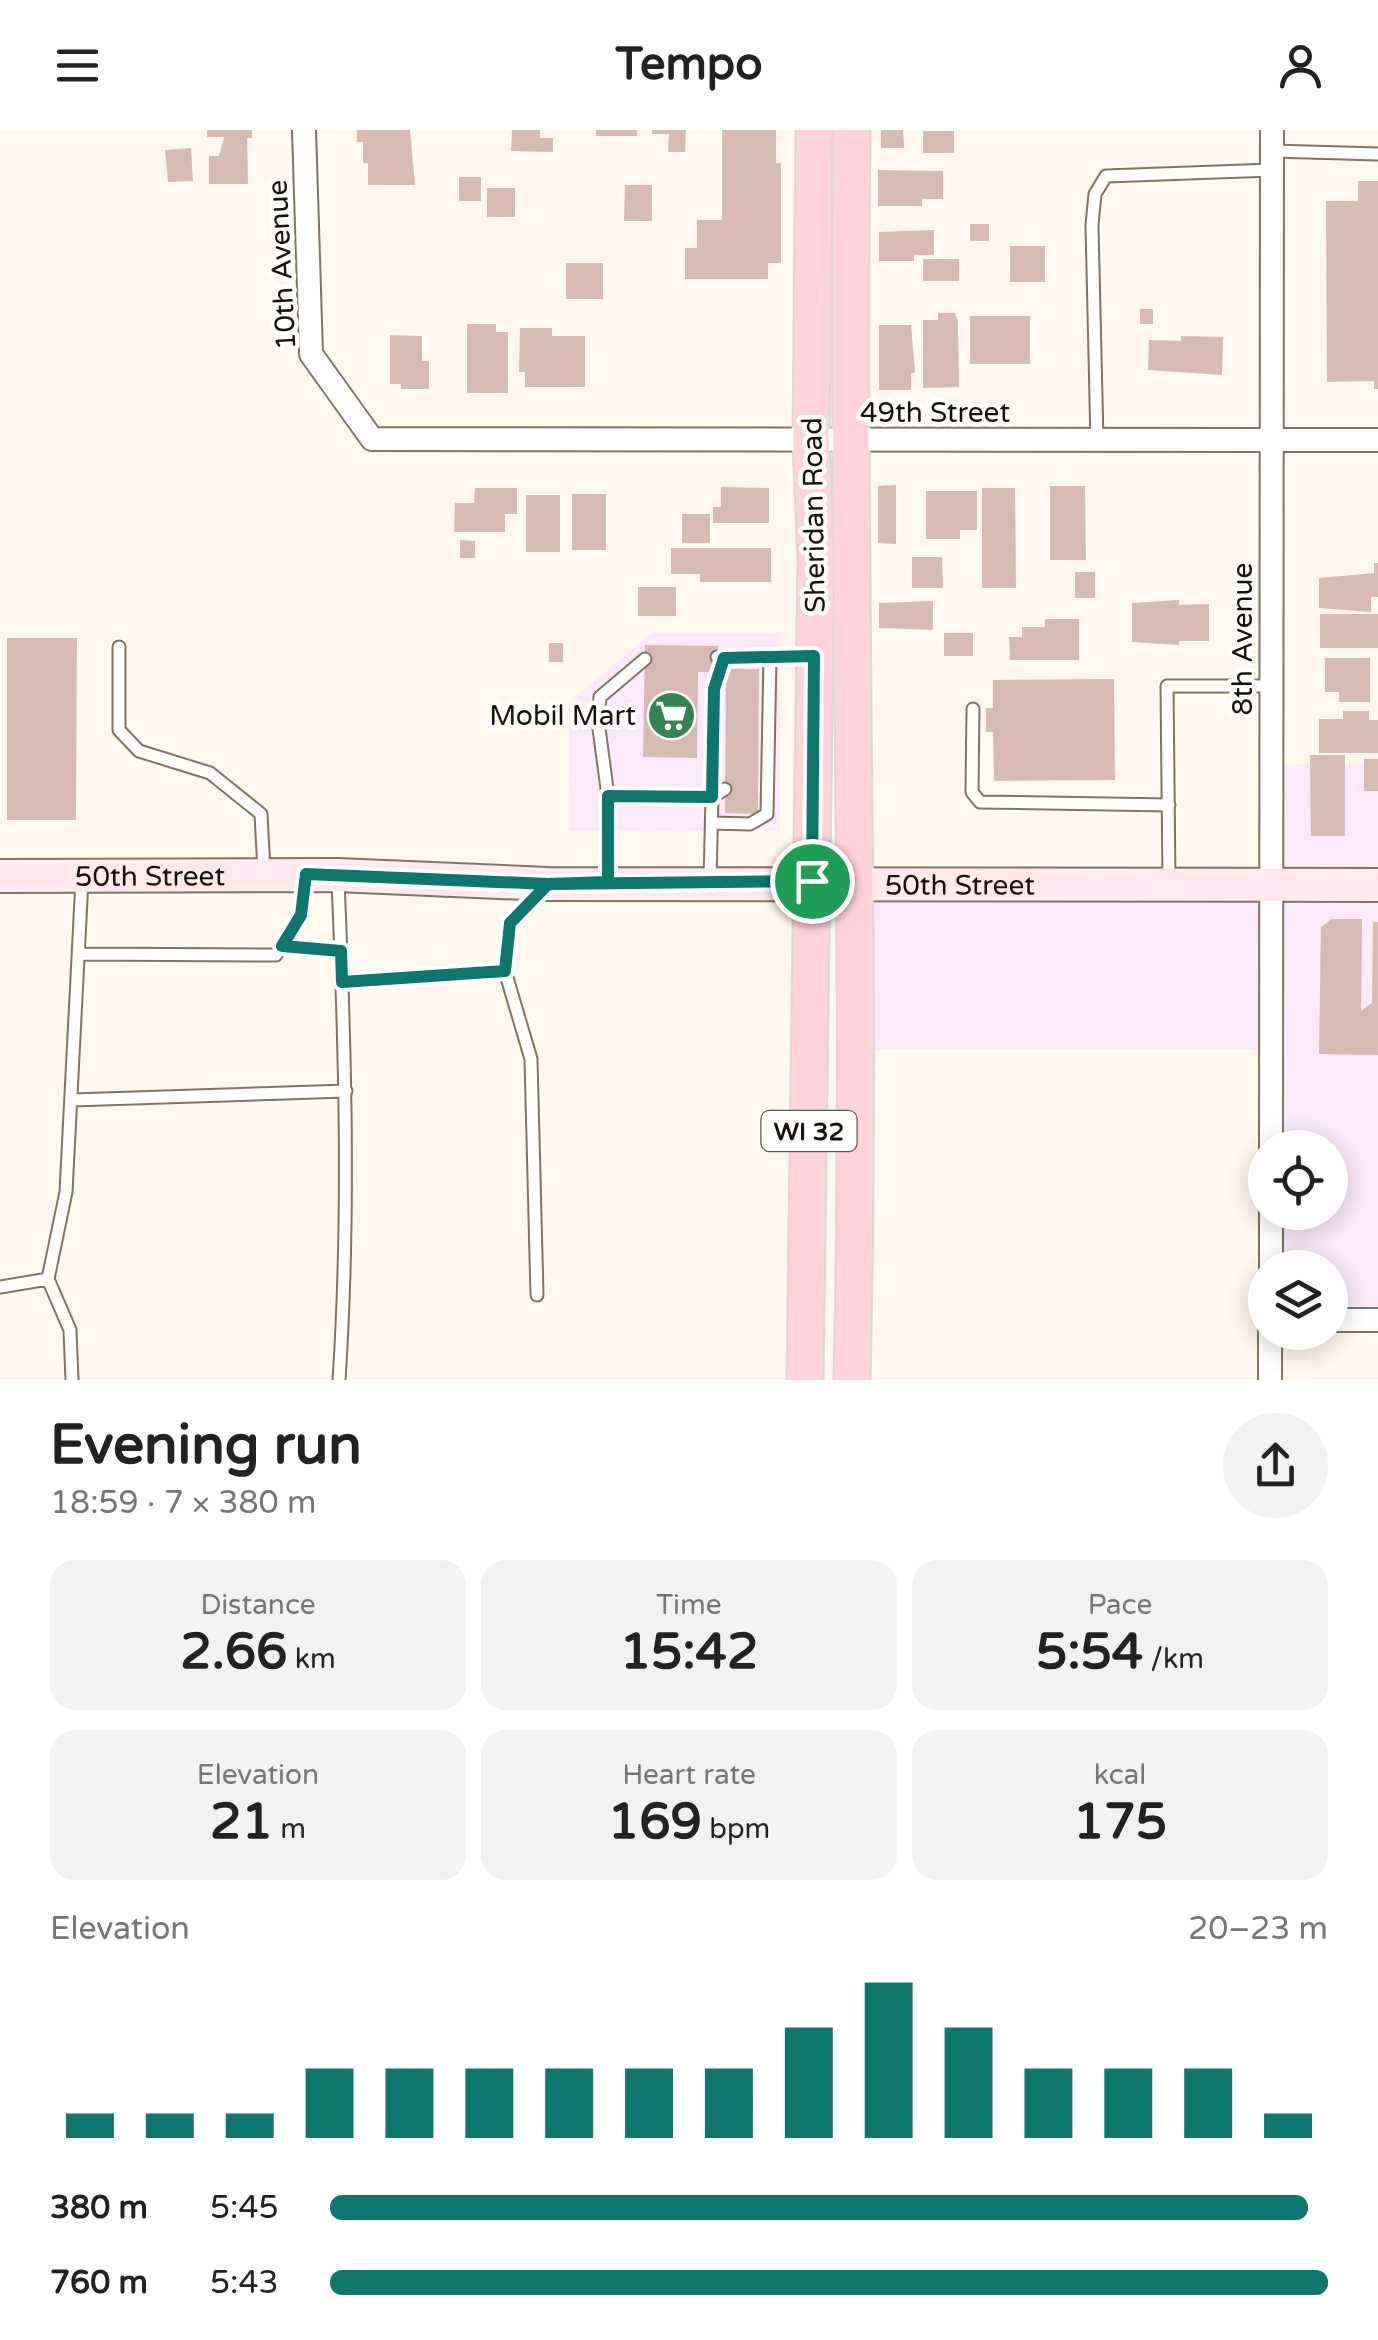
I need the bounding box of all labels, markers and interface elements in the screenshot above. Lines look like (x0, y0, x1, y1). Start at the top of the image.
icon: menu (50, 38, 105, 93)
text: Tempo (615, 38, 763, 92)
icon: person (1273, 38, 1328, 93)
street label: 10th Avenue (261, 179, 303, 351)
street label: 49th Street (860, 396, 1010, 430)
street label: Sheridan Road (795, 417, 833, 613)
street label: 8th Avenue (1226, 563, 1260, 715)
supermarket icon: Mobil Mart (645, 689, 697, 741)
place label: Mobil Mart (489, 699, 636, 733)
pin (770, 839, 855, 924)
icon: arrive (785, 854, 840, 909)
street label: 50th Street (75, 859, 226, 894)
street label: 50th Street (885, 868, 1035, 903)
road number: WI 32 (762, 1111, 856, 1151)
map controls (1248, 1130, 1348, 1350)
button: locate (1248, 1130, 1348, 1230)
button: layers (1248, 1250, 1348, 1350)
text: Evening run (50, 1413, 362, 1479)
button: share (1223, 1413, 1328, 1518)
text: 18:59 · 7 × 380 m (50, 1484, 316, 1522)
text: Distance (200, 1588, 316, 1622)
text: Time (656, 1588, 722, 1622)
text: Pace (1088, 1588, 1152, 1622)
text: 2.66 (180, 1622, 287, 1682)
text: 15:42 (620, 1622, 758, 1682)
text: 5:54 (1036, 1622, 1143, 1682)
text: km (287, 1642, 336, 1676)
text: /km (1143, 1642, 1204, 1676)
text: Elevation (197, 1758, 319, 1792)
text: Heart rate (622, 1758, 756, 1792)
text: kcal (1094, 1758, 1146, 1792)
text: 21 (210, 1792, 273, 1852)
text: 169 (608, 1792, 702, 1852)
text: 175 (1073, 1792, 1167, 1852)
text: m (273, 1812, 306, 1846)
text: bpm (702, 1812, 770, 1846)
text: Elevation (50, 1910, 190, 1948)
text: 20–23 m (1188, 1910, 1328, 1948)
text: 380 m (50, 2189, 148, 2227)
text: 5:45 (210, 2189, 279, 2227)
text: 760 m (50, 2264, 148, 2302)
text: 5:43 (210, 2264, 279, 2302)

